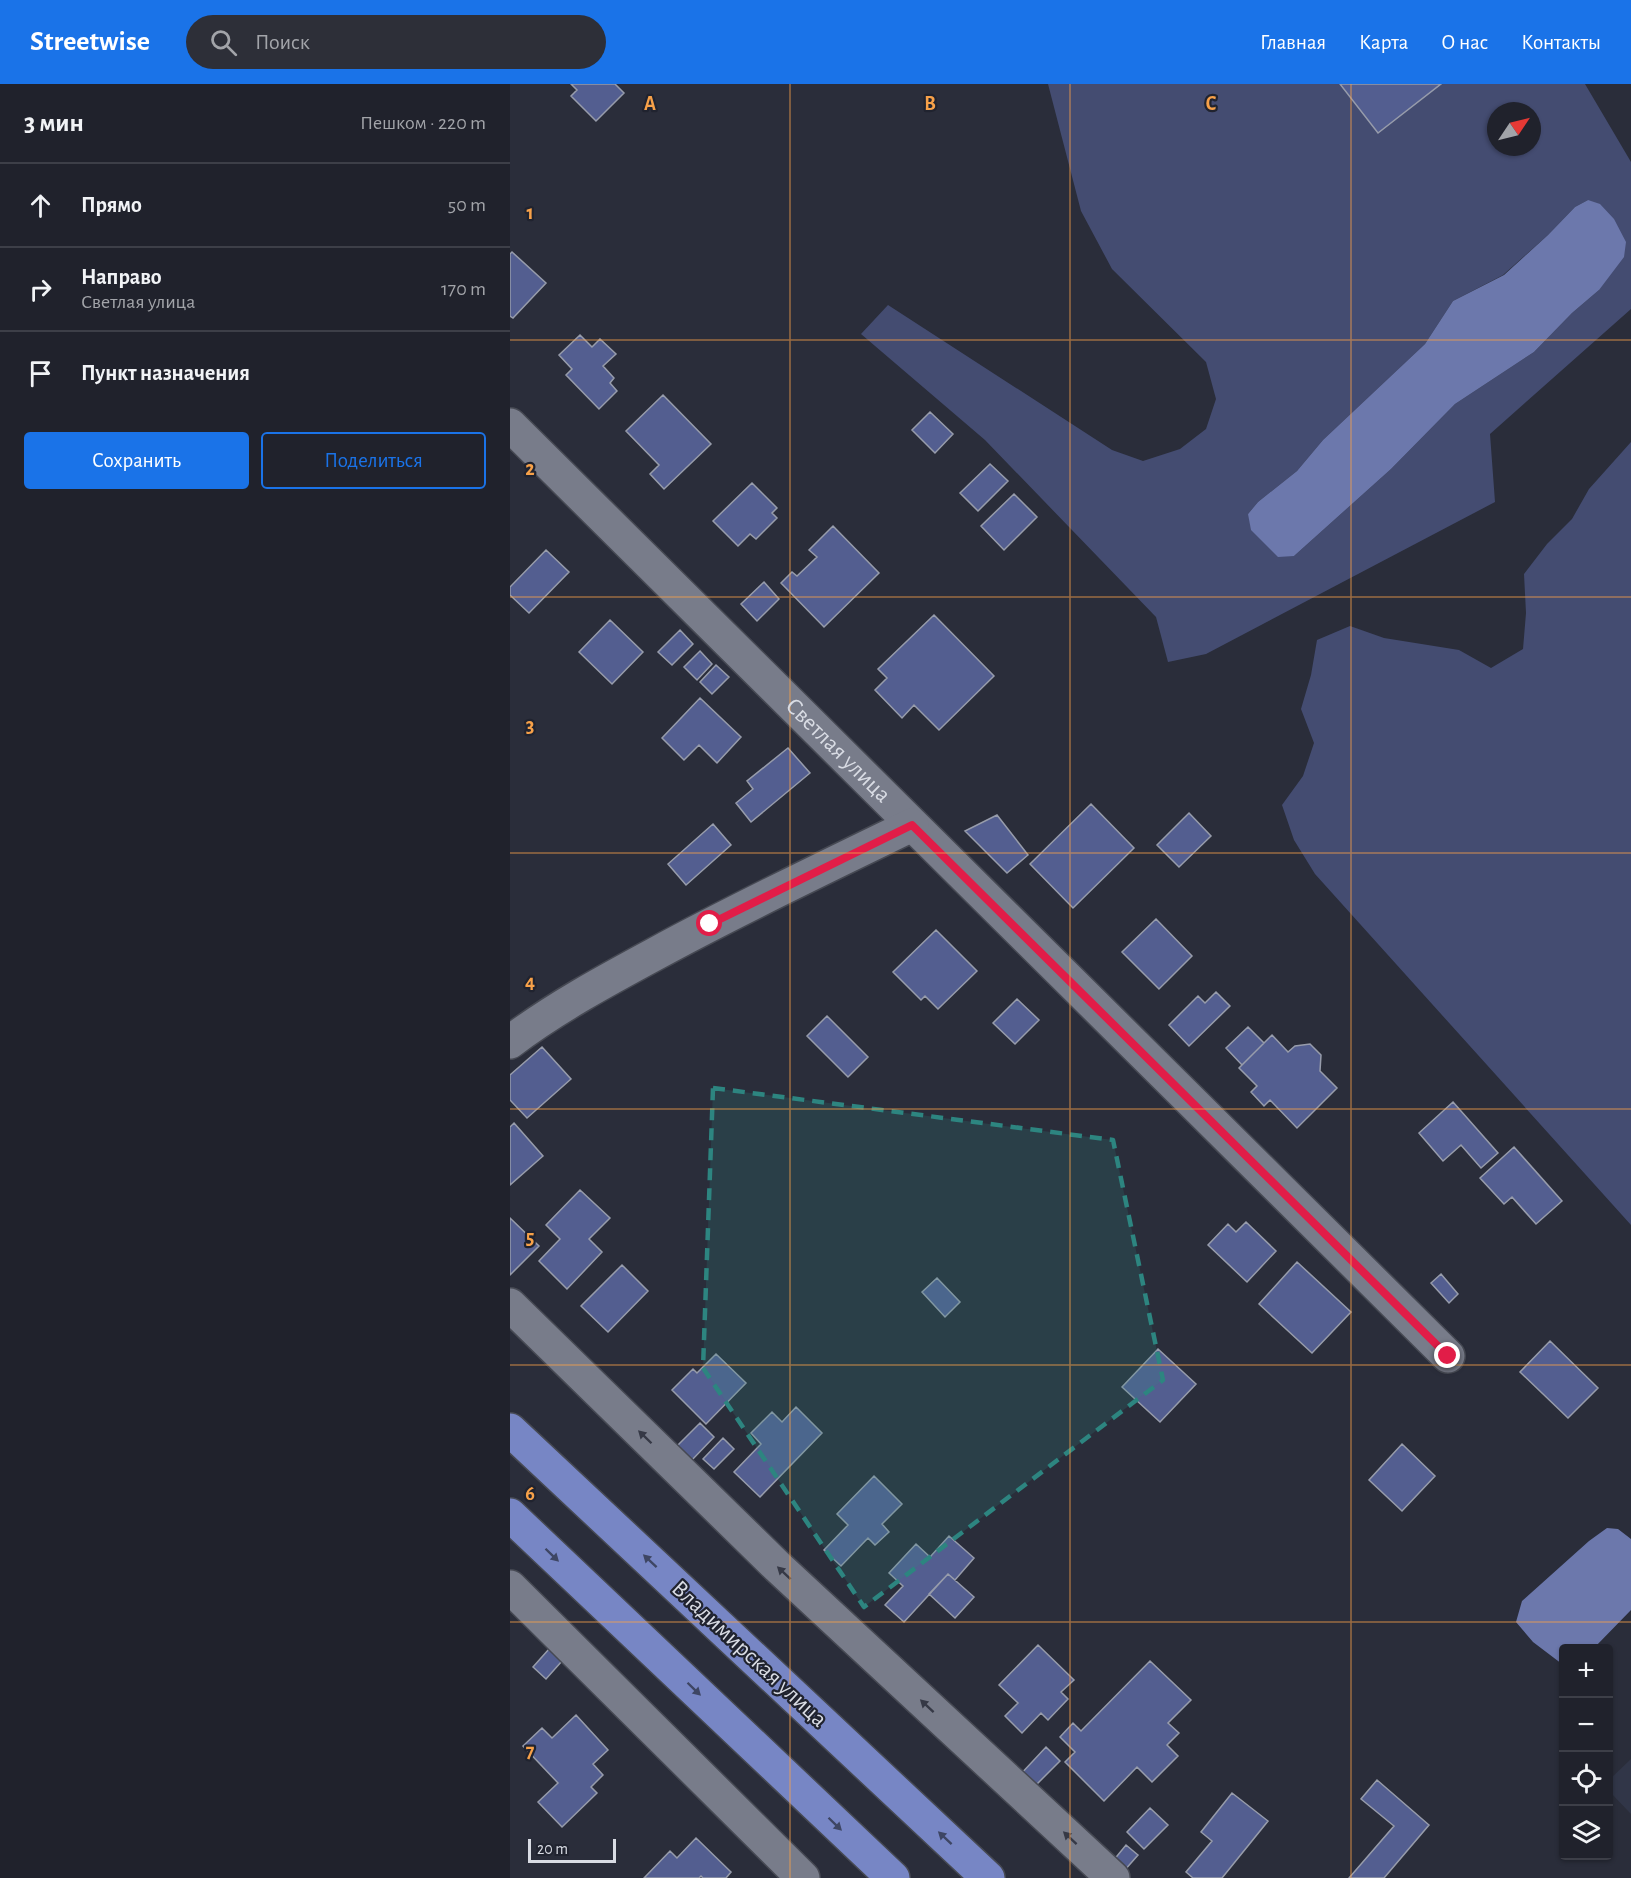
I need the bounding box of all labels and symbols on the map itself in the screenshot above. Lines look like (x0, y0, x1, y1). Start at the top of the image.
text: A (644, 94, 656, 114)
text: B (924, 94, 936, 114)
text: C (1206, 94, 1217, 114)
north arrow (1487, 102, 1541, 156)
text: 1 (526, 203, 534, 223)
text: 2 (525, 459, 535, 479)
street label: Светлая улица (781, 694, 895, 807)
text: 3 (526, 716, 534, 736)
route start (696, 910, 722, 936)
text: 4 (525, 972, 535, 992)
text: 5 (526, 1228, 534, 1248)
route end (1434, 1342, 1460, 1368)
one-way arrow (638, 1430, 652, 1444)
text: 6 (525, 1484, 535, 1504)
one-way arrow (545, 1548, 560, 1562)
one-way arrow (642, 1554, 657, 1568)
one-way arrow (777, 1567, 792, 1580)
street label: Владимирская улица (667, 1576, 831, 1732)
one-way arrow (686, 1682, 700, 1696)
one-way arrow (920, 1699, 934, 1713)
text: 7 (526, 1741, 535, 1761)
one-way arrow (828, 1816, 842, 1830)
one-way arrow (938, 1832, 953, 1845)
one-way arrow (1063, 1832, 1078, 1845)
scale bar (528, 1836, 616, 1864)

